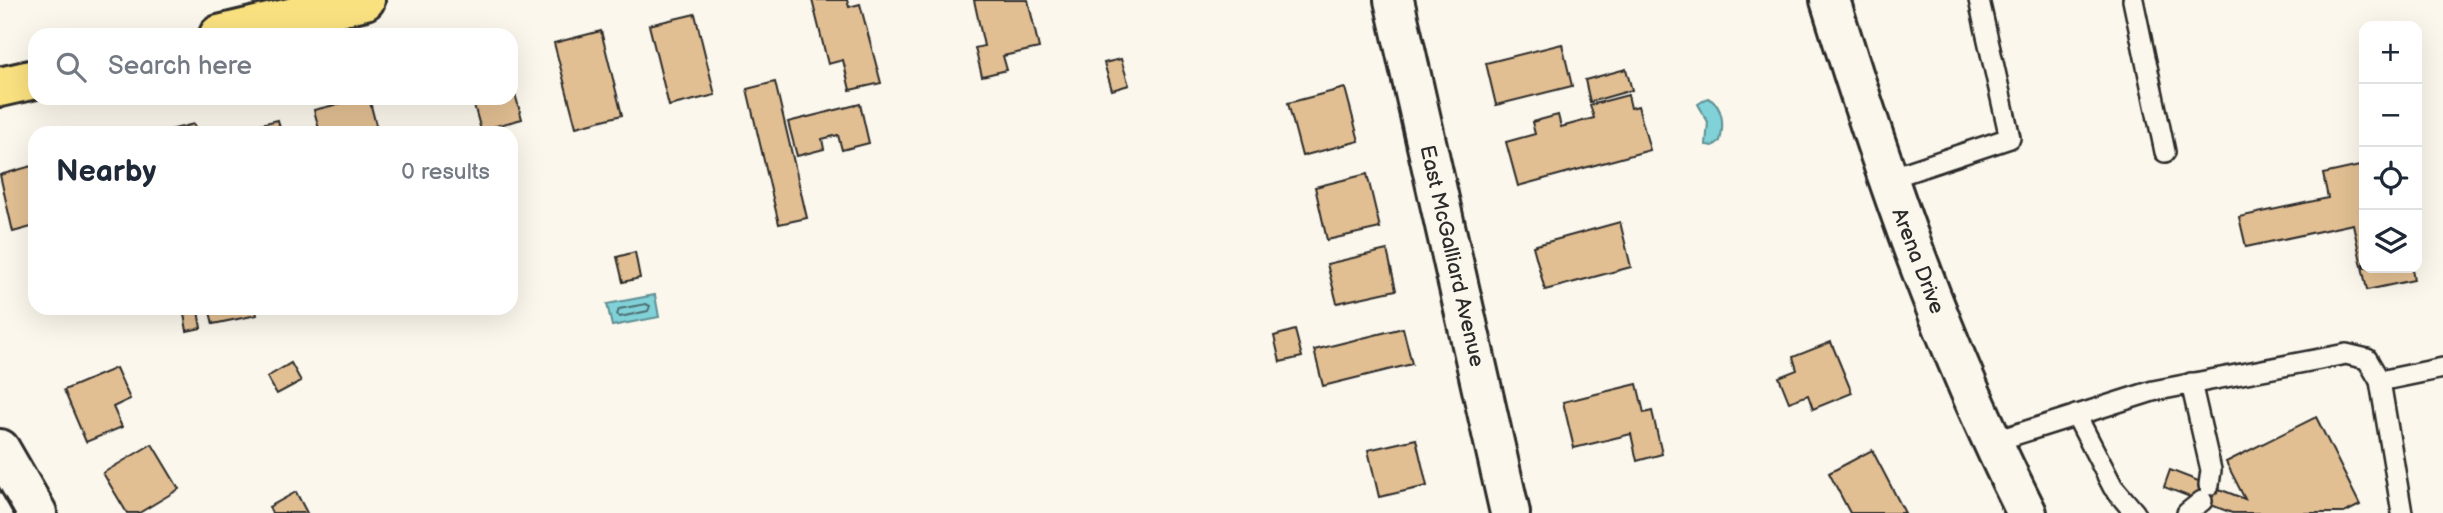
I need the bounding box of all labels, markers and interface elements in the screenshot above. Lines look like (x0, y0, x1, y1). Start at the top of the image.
map controls (2359, 21, 2422, 273)
button: + (2359, 21, 2422, 84)
search box (28, 28, 518, 105)
icon: search (52, 48, 90, 86)
text: Search here (108, 51, 252, 82)
button: − (2359, 84, 2422, 147)
street label: East McGalliard Avenue (1414, 143, 1490, 369)
button: locate (2359, 147, 2422, 210)
text: Nearby (56, 154, 156, 190)
text: 0 results (401, 158, 490, 186)
street label: Arena Drive (1886, 205, 1950, 317)
button: layers (2359, 210, 2422, 273)

